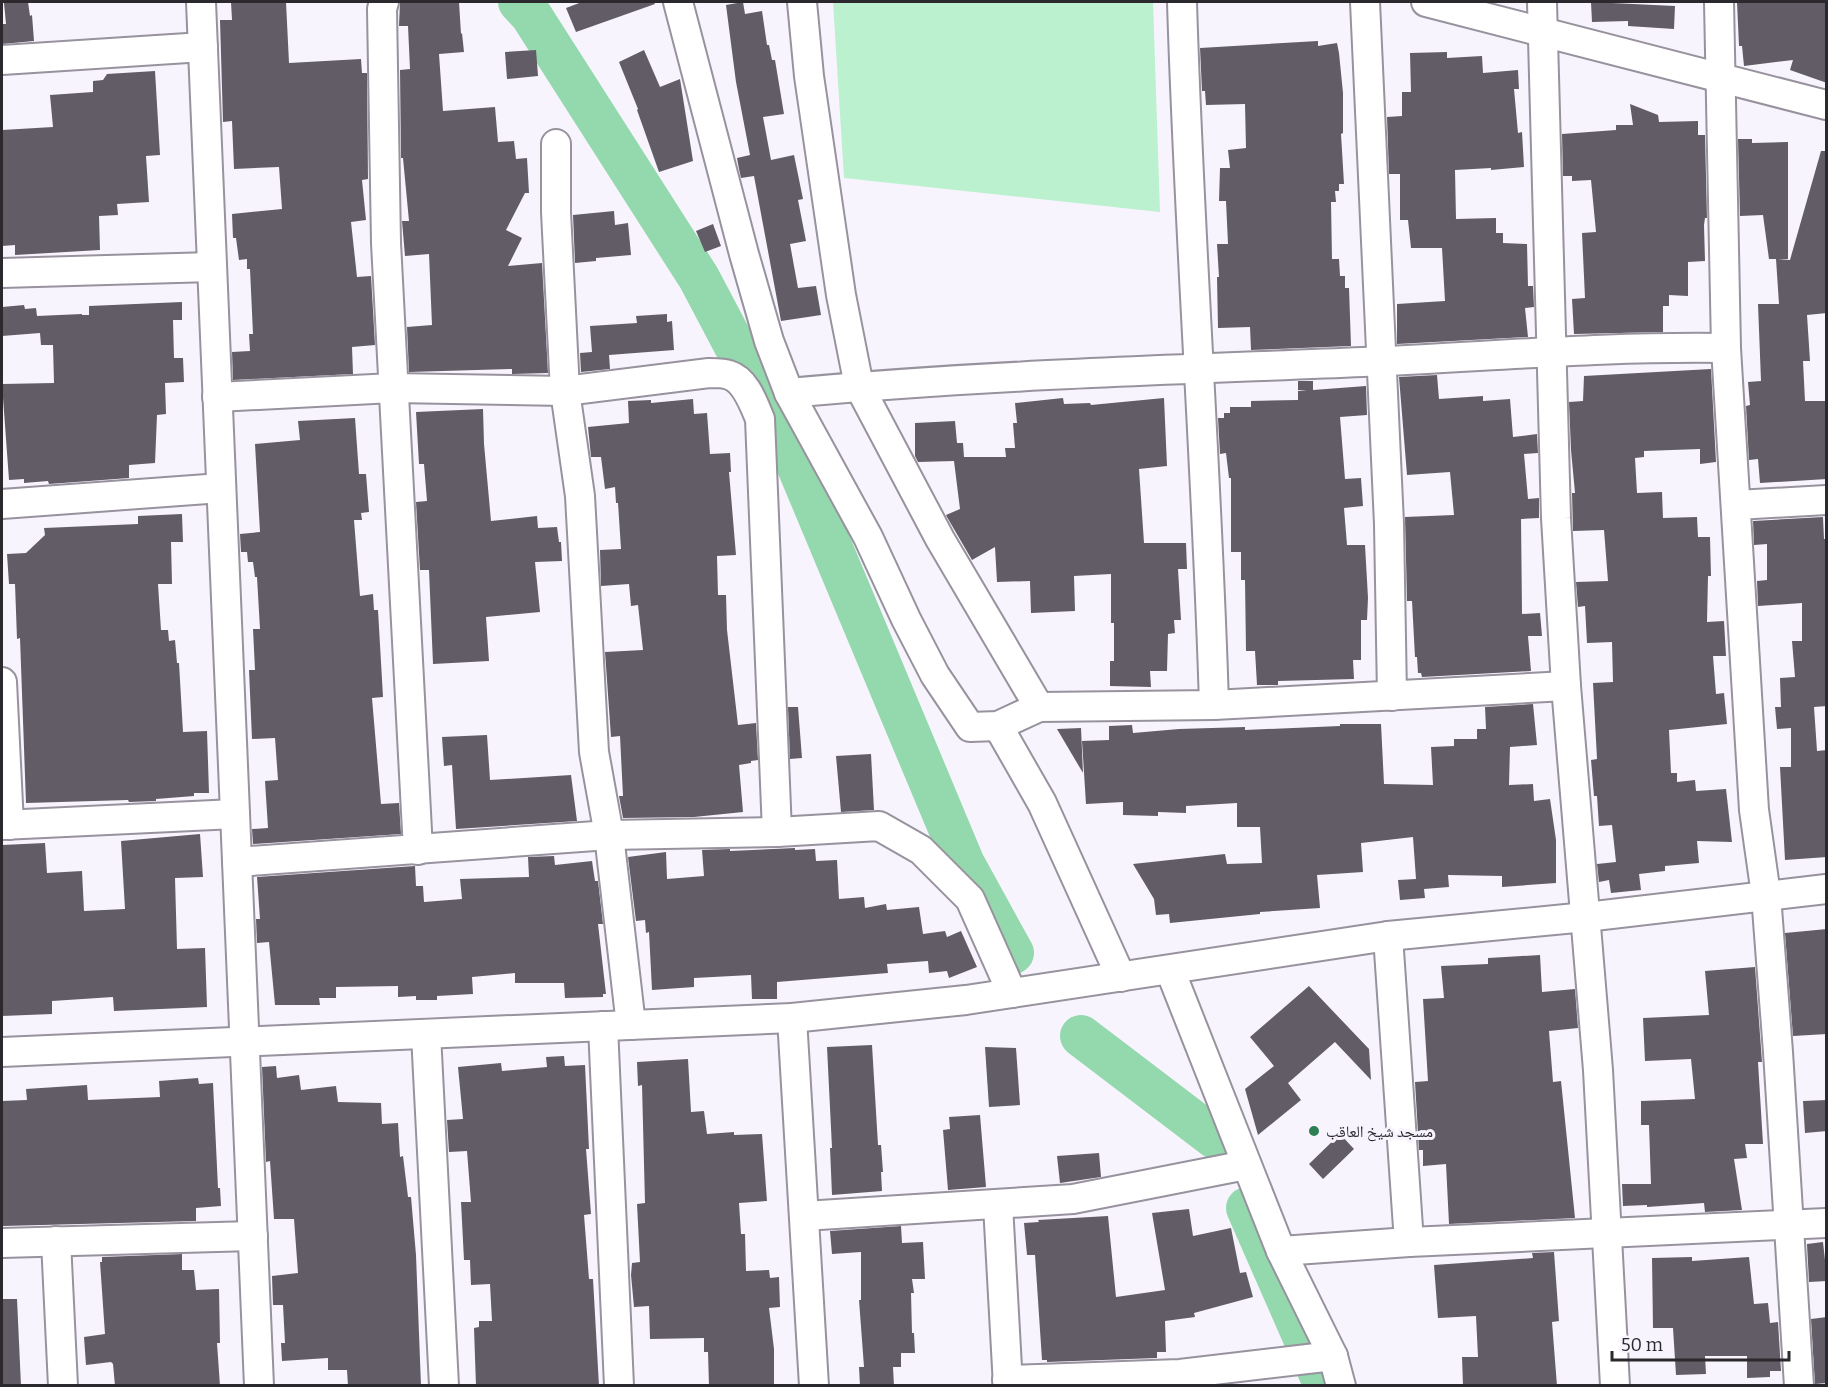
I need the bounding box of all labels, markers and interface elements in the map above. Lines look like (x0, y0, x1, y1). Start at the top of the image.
place label: مسجد شيخ العاقب (1326, 1122, 1433, 1142)
marker: مسجد شيخ العاقب (1307, 1124, 1321, 1138)
scale bar (1612, 1324, 1789, 1362)
text: 50 m (1621, 1334, 1663, 1356)

